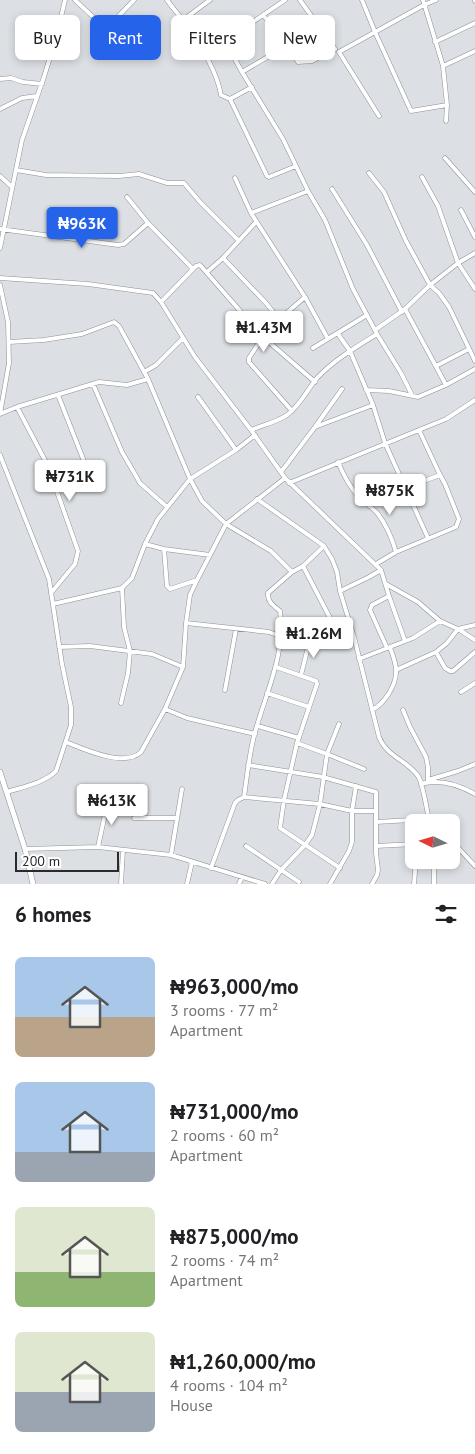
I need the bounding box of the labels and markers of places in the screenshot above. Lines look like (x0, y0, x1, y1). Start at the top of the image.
pin: ₦963K (47, 206, 117, 249)
pin: ₦1.43M (223, 310, 305, 353)
pin: ₦731K (35, 460, 105, 502)
pin: ₦875K (355, 474, 425, 516)
pin: ₦1.26M (273, 616, 355, 659)
pin: ₦613K (77, 784, 147, 826)

